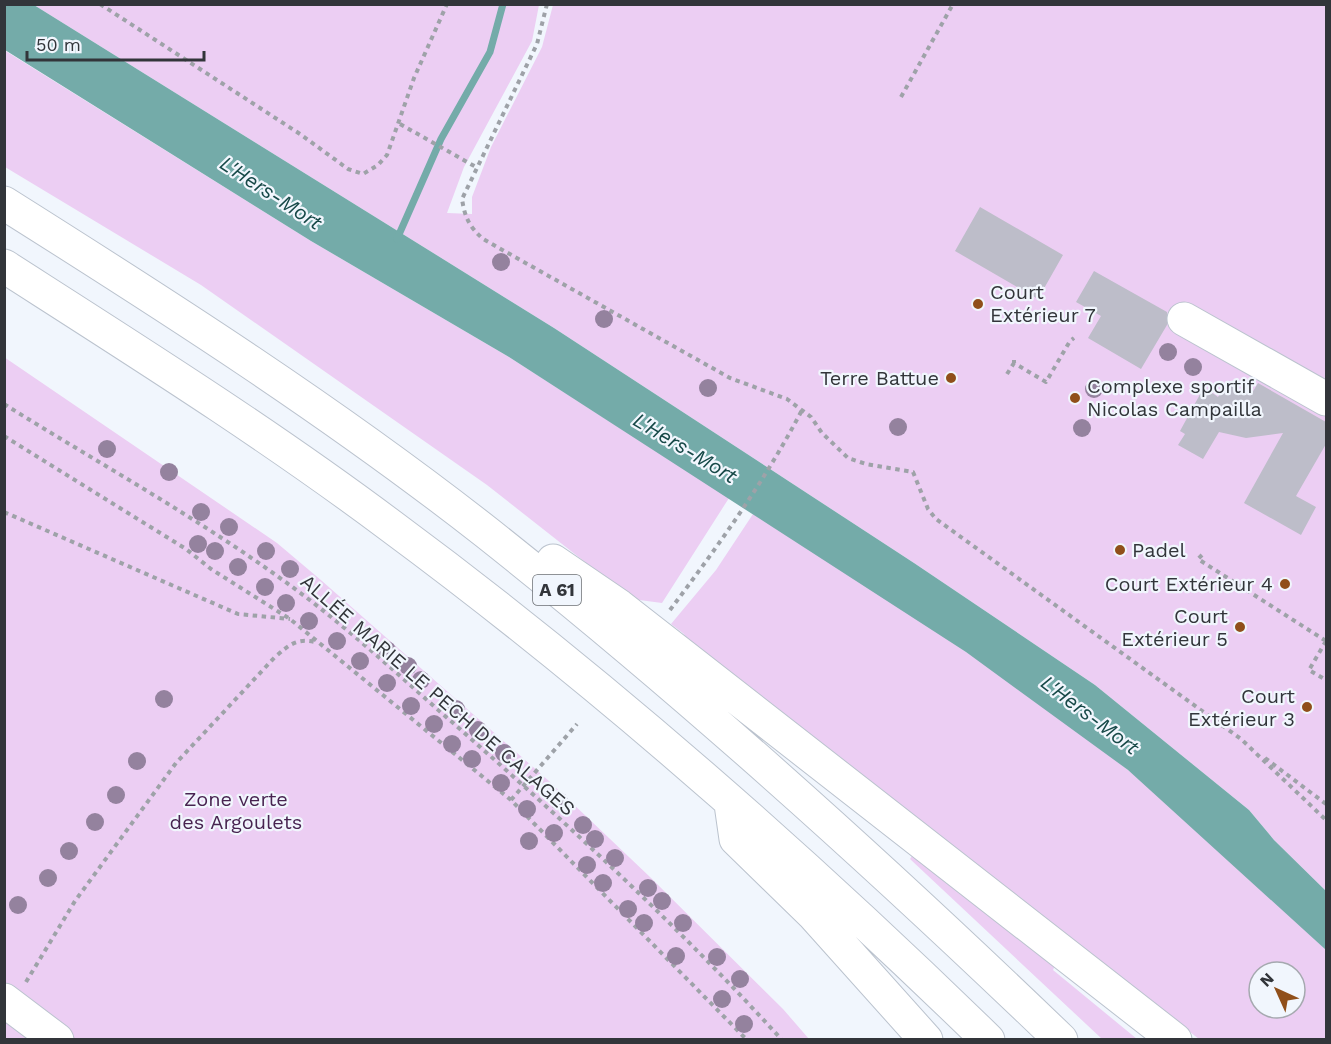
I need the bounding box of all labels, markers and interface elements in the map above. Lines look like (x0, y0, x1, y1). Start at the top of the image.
scale bar (27, 24, 204, 62)
text: 50 m (36, 34, 81, 55)
water label: L'Hers-Mort (216, 150, 327, 235)
place label: Court Extérieur 7 (990, 280, 1096, 327)
marker: Court Extérieur 7 (971, 297, 985, 311)
place label: Terre Battue (820, 366, 939, 390)
marker: Terre Battue (944, 371, 958, 385)
place label: Complexe sportif Nicolas Campailla (1087, 374, 1262, 421)
marker: Complexe sportif Nicolas Campailla (1068, 391, 1082, 405)
water label: L'Hers-Mort (629, 407, 742, 489)
place label: Padel (1132, 538, 1186, 562)
marker: Padel (1113, 543, 1127, 557)
street label: ALLÉE MARIE LE PECH DE CALAGES (296, 569, 580, 821)
place label: Court Extérieur 4 (1105, 572, 1273, 596)
road number: A 61 (533, 575, 581, 605)
marker: Court Extérieur 4 (1278, 577, 1292, 591)
place label: Court Extérieur 5 (1121, 604, 1229, 651)
marker: Court Extérieur 5 (1233, 620, 1247, 634)
water label: L'Hers-Mort (1036, 670, 1145, 760)
place label: Court Extérieur 3 (1188, 684, 1296, 731)
marker: Court Extérieur 3 (1300, 700, 1314, 714)
park label: Zone verte des Argoulets (170, 787, 302, 834)
north arrow (1247, 960, 1307, 1020)
text: N (1256, 969, 1278, 991)

